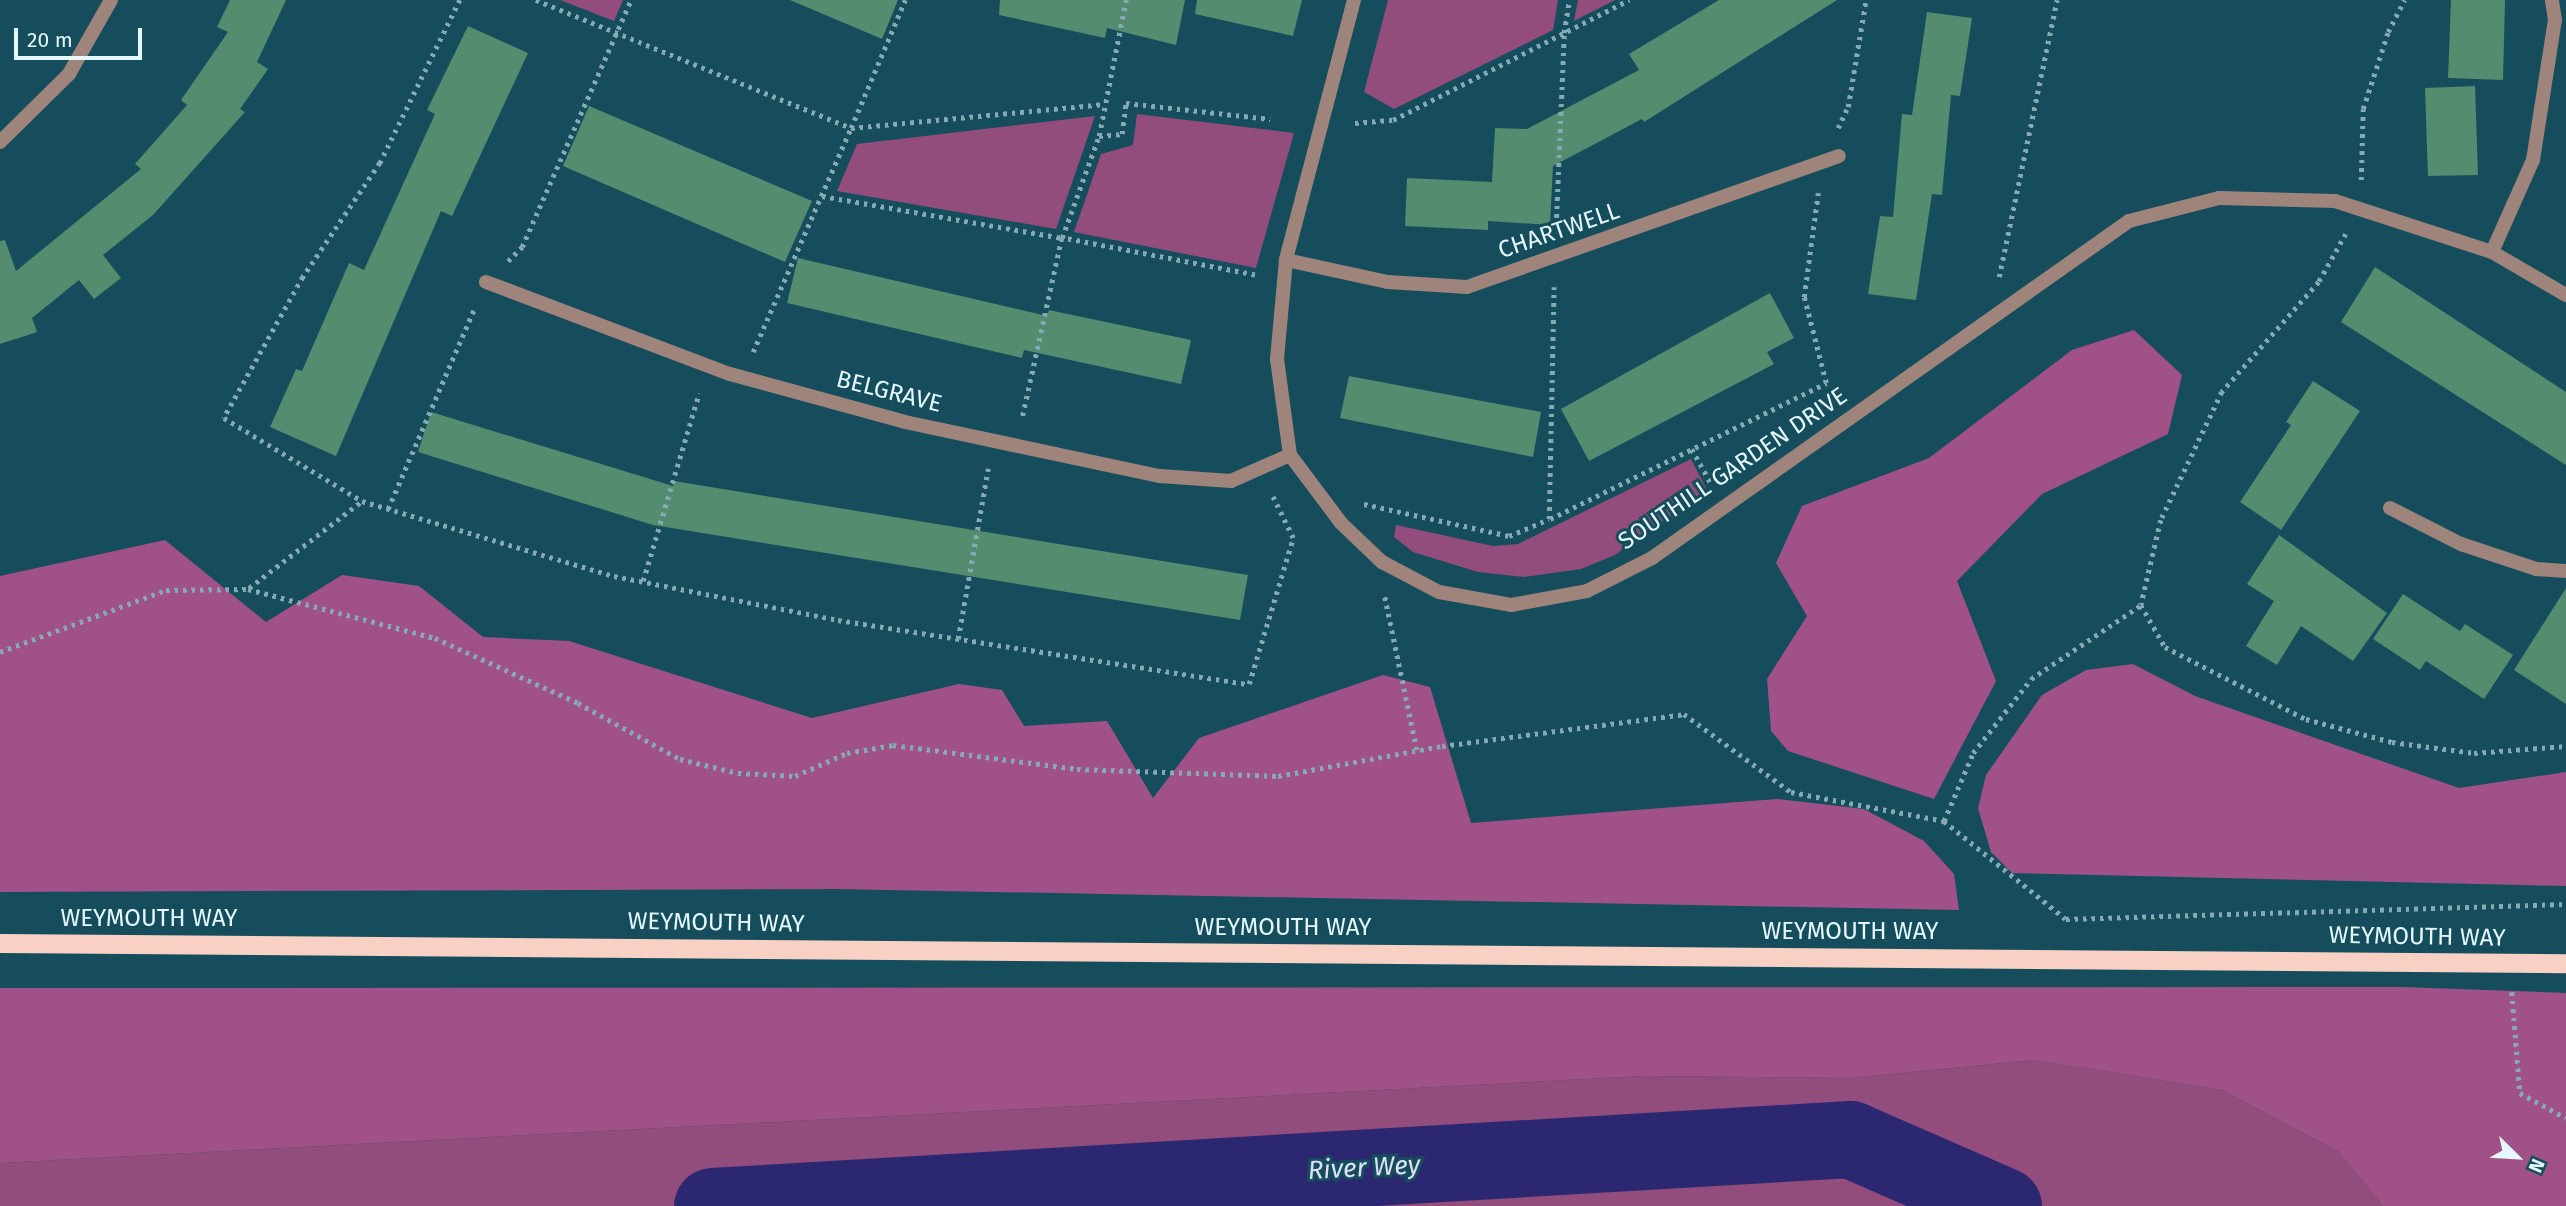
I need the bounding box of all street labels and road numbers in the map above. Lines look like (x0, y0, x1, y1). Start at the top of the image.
street label: CHARTWELL (1494, 197, 1624, 265)
street label: BELGRAVE (833, 365, 945, 419)
street label: SOUTHILL GARDEN DRIVE (1613, 382, 1853, 556)
street label: WEYMOUTH WAY (61, 905, 237, 933)
street label: WEYMOUTH WAY (627, 907, 805, 939)
street label: WEYMOUTH WAY (1195, 914, 1371, 942)
street label: WEYMOUTH WAY (1762, 918, 1938, 946)
street label: WEYMOUTH WAY (2328, 921, 2506, 953)

